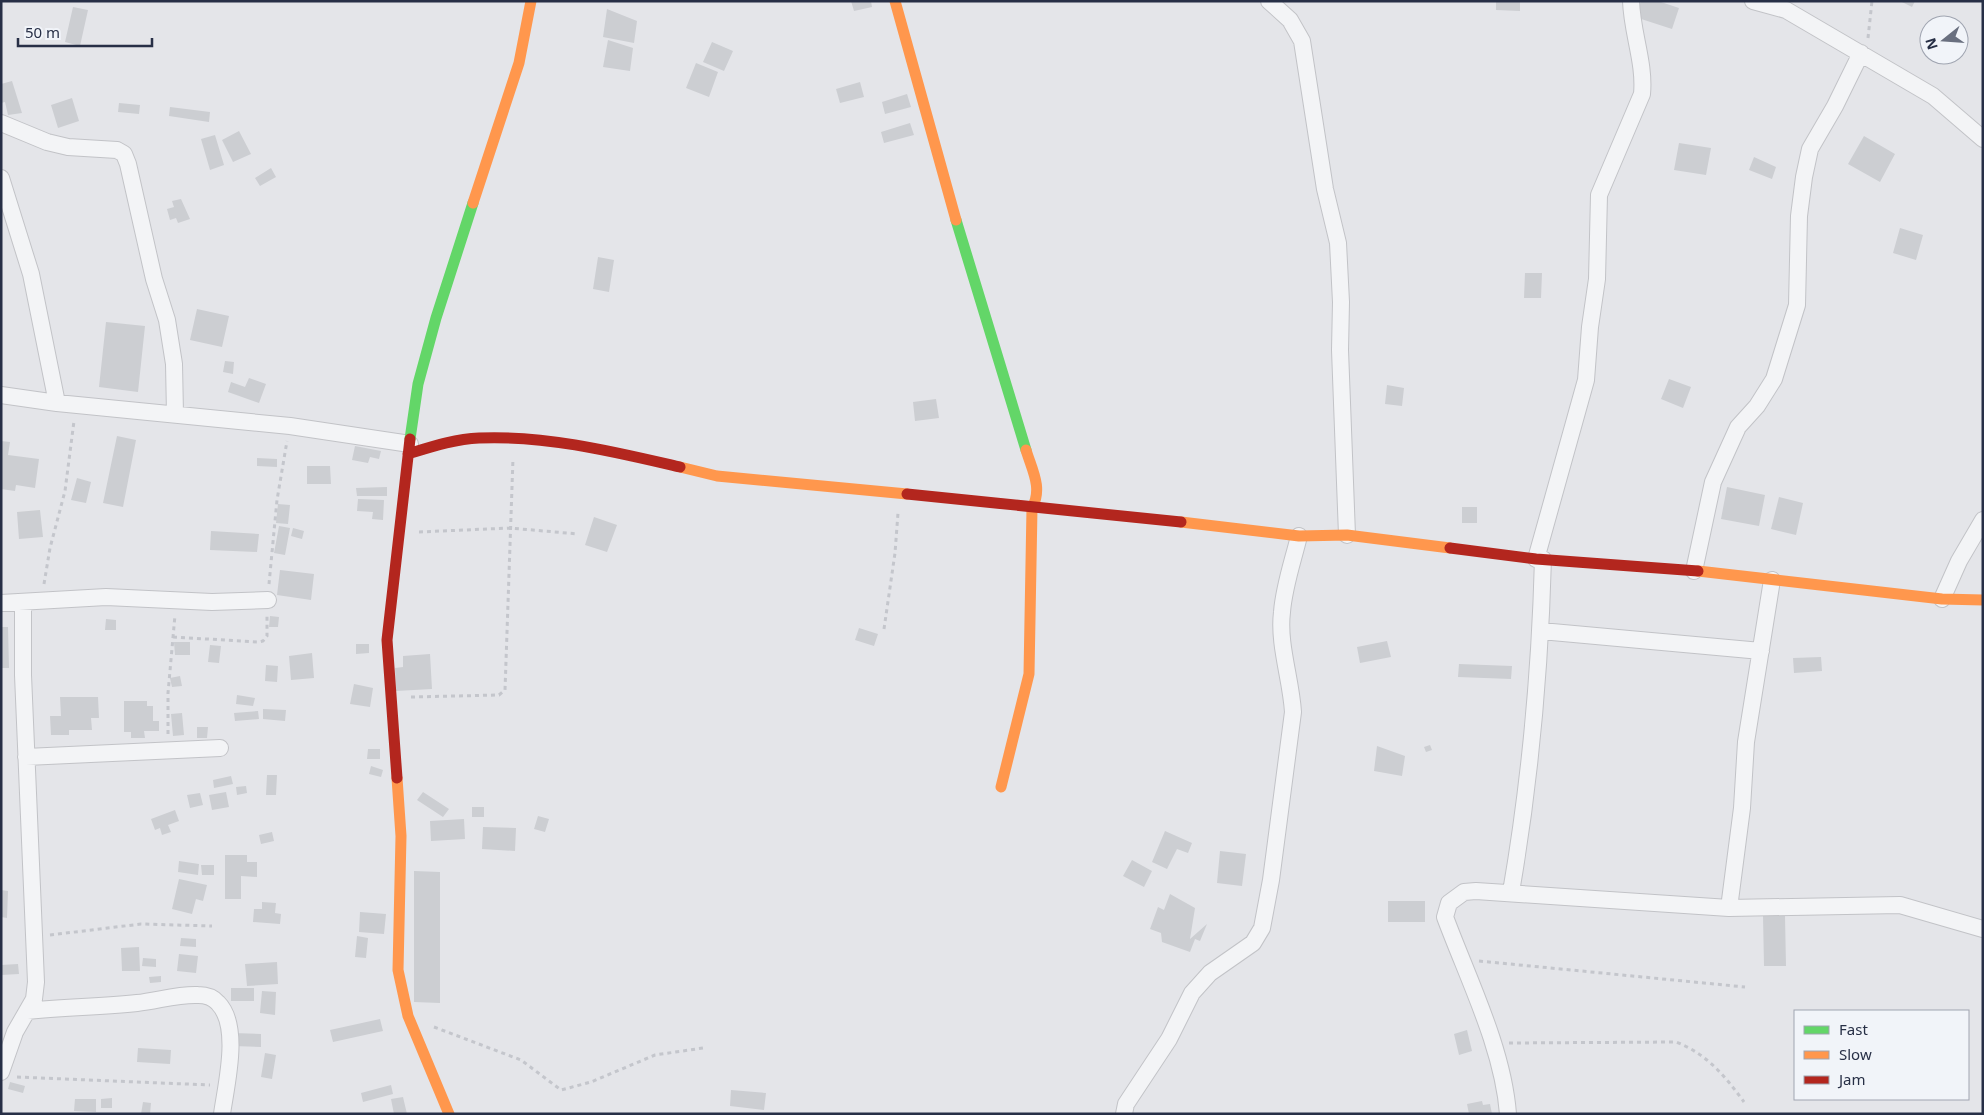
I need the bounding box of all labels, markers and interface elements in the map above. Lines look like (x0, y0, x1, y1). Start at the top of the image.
scale bar (18, 15, 151, 47)
north arrow (1919, 15, 1969, 65)
text: 50 m (25, 22, 60, 42)
text: N (1920, 36, 1942, 52)
legend (1794, 1010, 1969, 1100)
text: Fast (1839, 1019, 1868, 1039)
text: Slow (1839, 1044, 1872, 1064)
text: Jam (1837, 1069, 1866, 1089)

